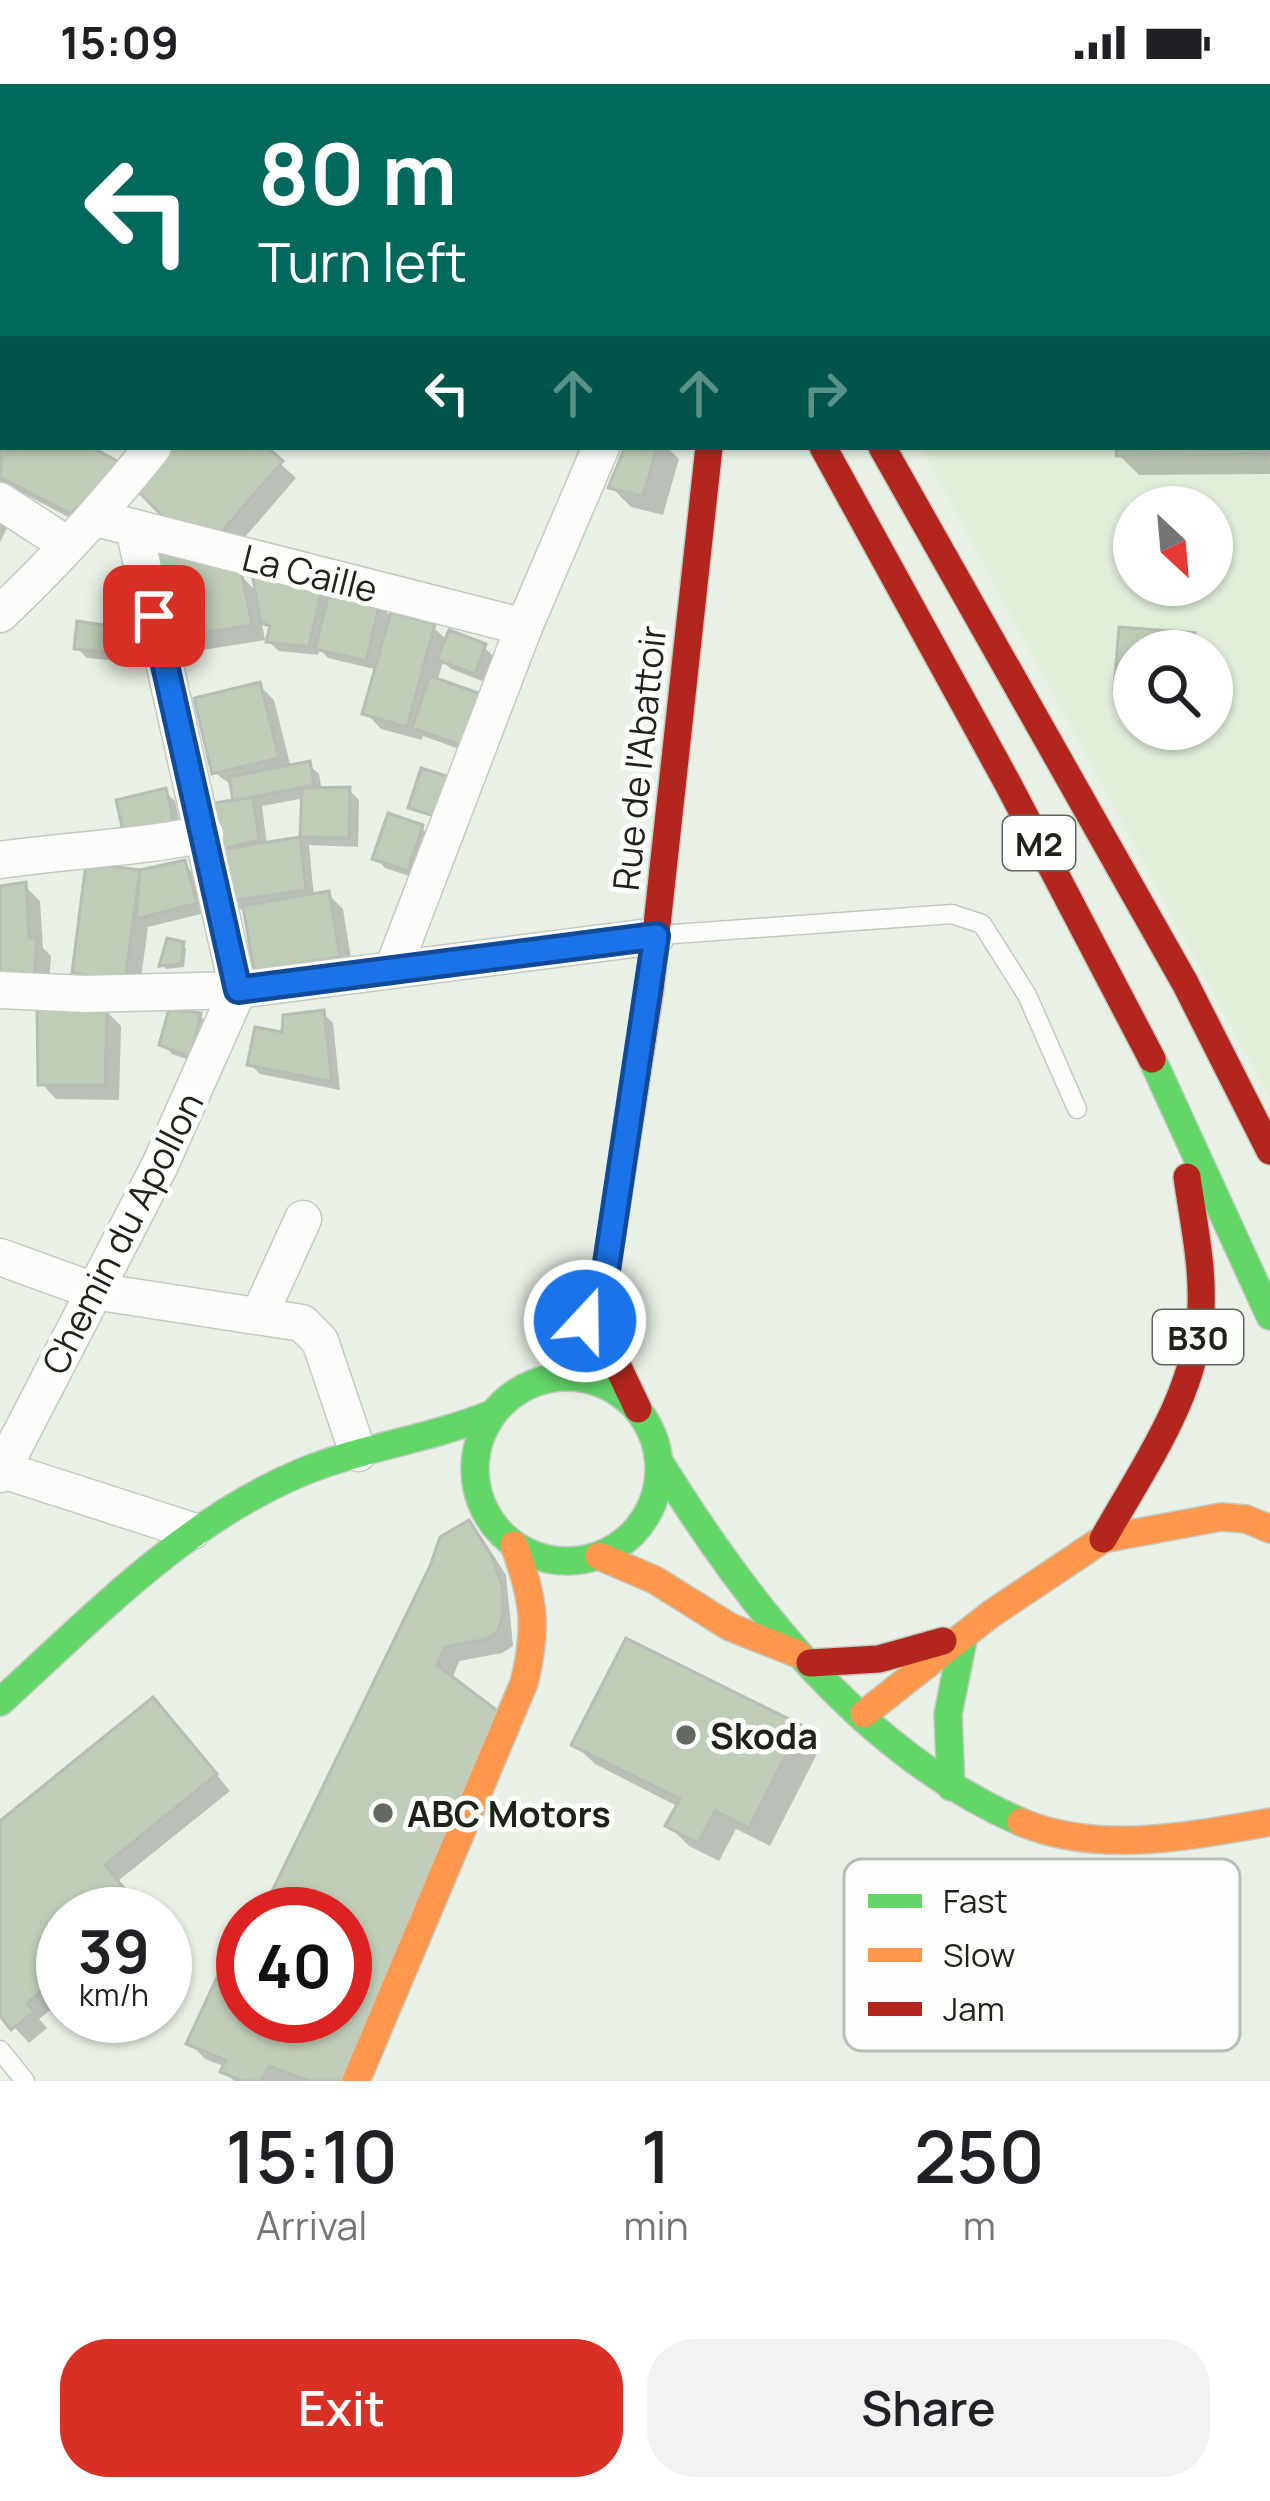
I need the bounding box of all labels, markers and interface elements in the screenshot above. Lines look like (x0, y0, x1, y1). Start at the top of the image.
text: 15:09 (60, 11, 179, 73)
text: 80 m (258, 115, 457, 230)
icon: left (60, 132, 216, 288)
text: Turn left (258, 224, 467, 298)
icon: left (414, 360, 480, 426)
icon: ahead (540, 360, 606, 426)
icon: ahead (666, 360, 732, 426)
icon: right (792, 360, 858, 426)
north arrow (1113, 486, 1233, 606)
map controls (1113, 486, 1233, 750)
street label: La Caille (237, 533, 383, 613)
pin (103, 565, 205, 667)
icon: arrive (121, 583, 187, 649)
street label: Rue de l'Abattoir (601, 623, 677, 893)
button: search (1113, 630, 1233, 750)
road number: M2 (1003, 816, 1075, 870)
street label: Chemin du Apollon (30, 1084, 214, 1382)
position arrow (522, 1258, 648, 1384)
road number: B30 (1153, 1310, 1243, 1364)
place label: Skoda (710, 1711, 818, 1760)
marker: Skoda (673, 1722, 699, 1748)
place label: ABC Motors (407, 1789, 611, 1838)
marker: ABC Motors (370, 1800, 396, 1826)
legend (844, 1859, 1240, 2051)
text: Fast (943, 1878, 1008, 1923)
speed limit sign: 40 (216, 1887, 372, 2043)
text: 39 (78, 1909, 150, 1991)
text: Slow (943, 1932, 1015, 1977)
text: km/h (79, 1974, 149, 2015)
text: Jam (943, 1986, 1005, 2031)
text: 15:10 (225, 2106, 398, 2205)
text: 1 (641, 2106, 671, 2205)
text: 250 (914, 2106, 1045, 2205)
text: Arrival (256, 2198, 367, 2252)
text: min (623, 2198, 689, 2252)
text: m (963, 2198, 996, 2252)
button: Exit (60, 2339, 623, 2477)
button: Share (647, 2339, 1210, 2477)

